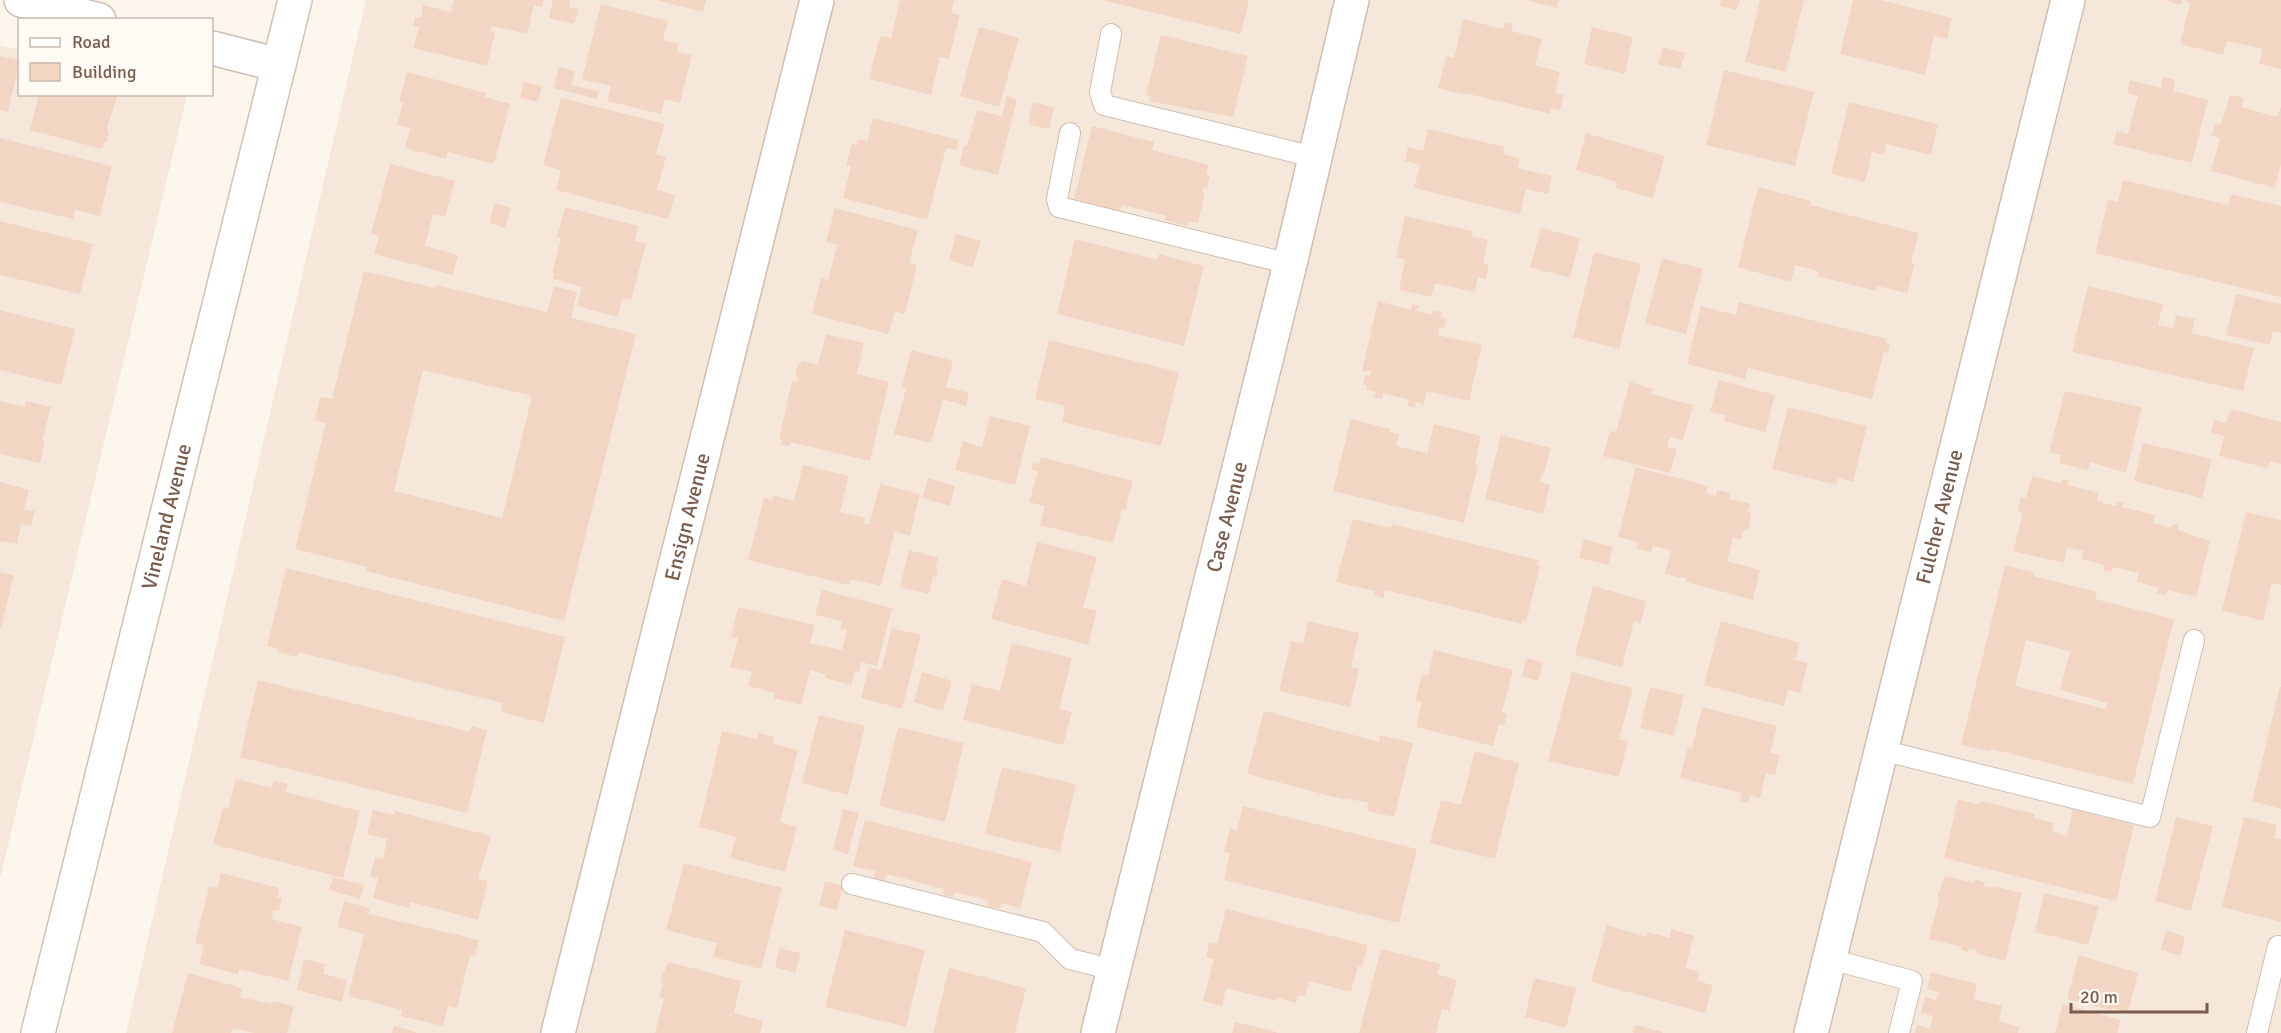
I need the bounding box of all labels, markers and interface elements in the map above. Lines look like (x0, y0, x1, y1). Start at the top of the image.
legend (18, 18, 213, 96)
text: Road (72, 31, 111, 53)
text: Building (72, 61, 136, 83)
street label: Vineland Avenue (136, 441, 197, 592)
street label: Fulcher Avenue (1910, 447, 1969, 587)
street label: Ensign Avenue (659, 450, 716, 584)
street label: Case Avenue (1201, 459, 1253, 575)
scale bar (2071, 976, 2208, 1014)
text: 20 m (2080, 986, 2118, 1008)

